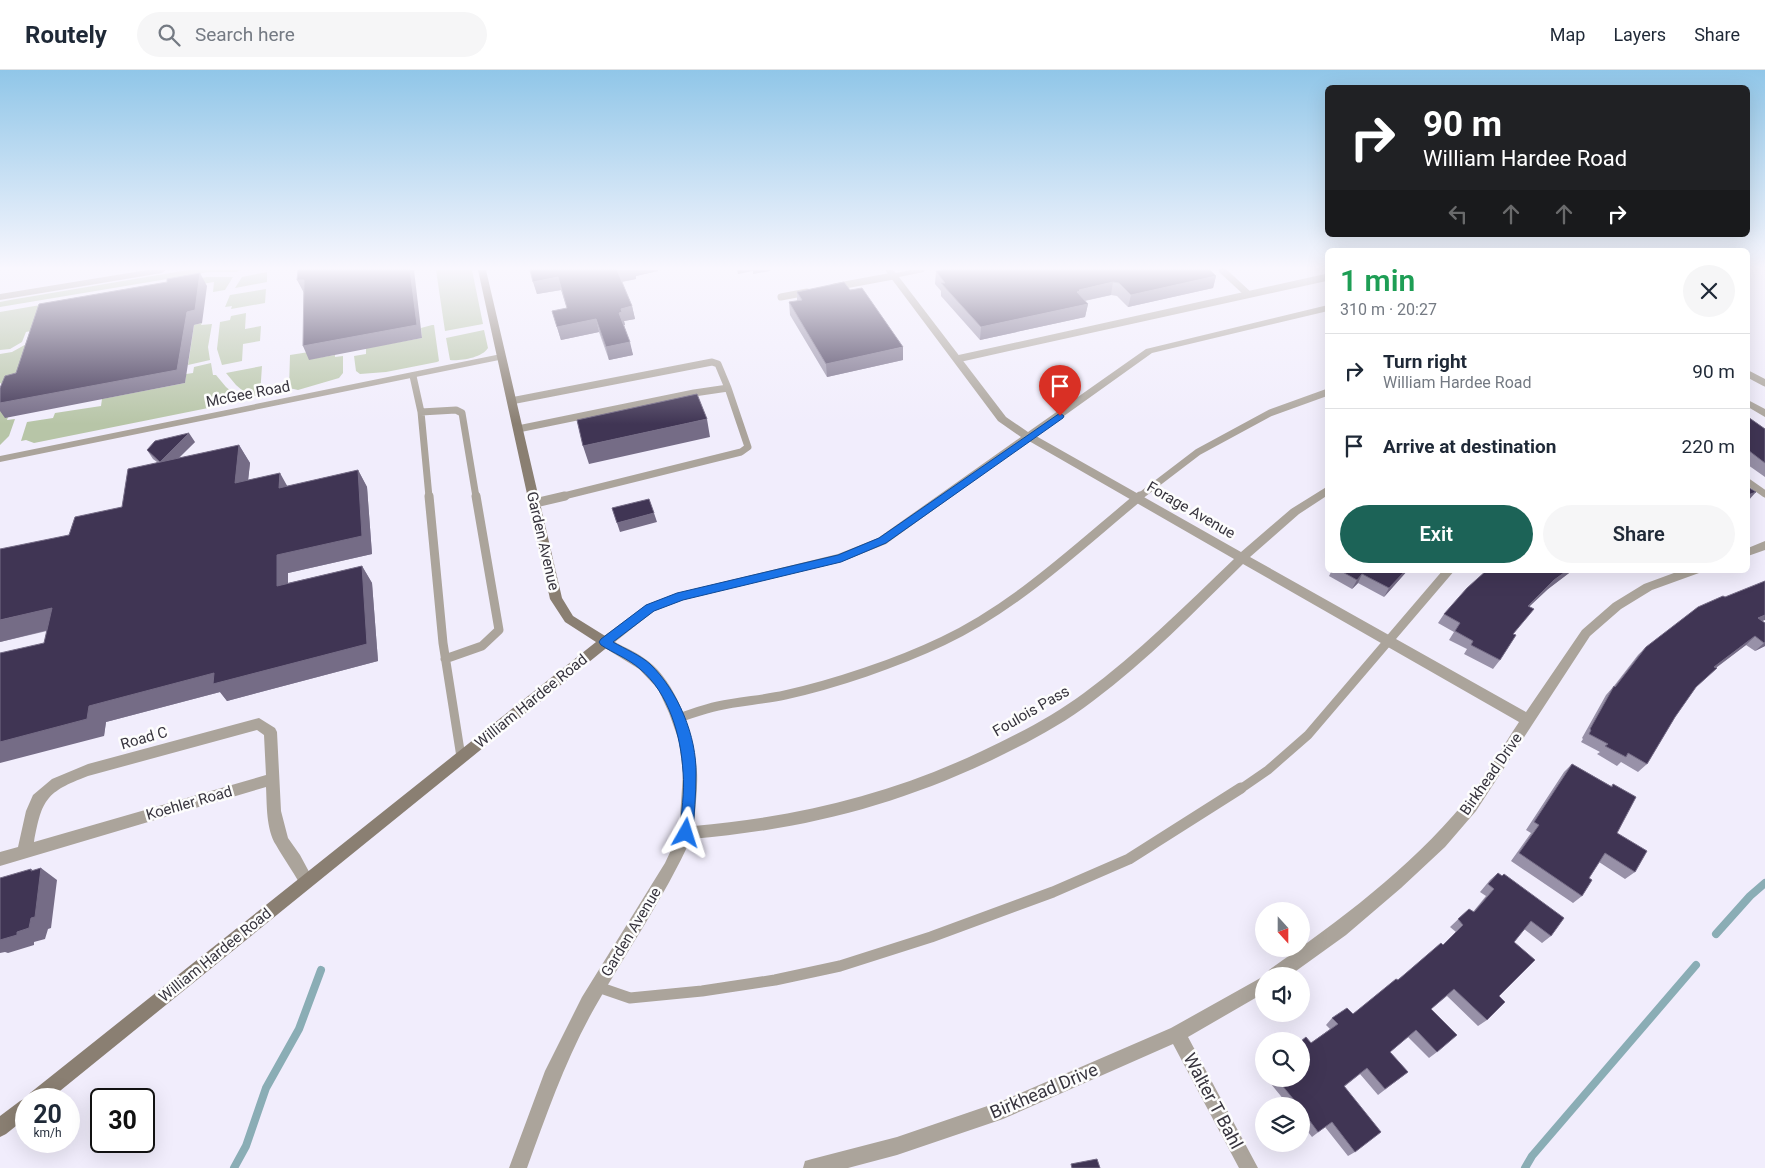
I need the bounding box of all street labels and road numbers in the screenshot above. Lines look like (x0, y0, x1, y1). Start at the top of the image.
street label: McGee Road (204, 377, 292, 411)
street label: Forage Avenue (1144, 478, 1238, 543)
street label: Garden Avenue (523, 490, 563, 592)
street label: William Hardee Road (471, 650, 591, 752)
street label: Foulois Pass (990, 682, 1072, 740)
street label: Road C (118, 723, 170, 753)
street label: Birkhead Drive (1456, 730, 1526, 818)
street label: Koehler Road (144, 782, 234, 824)
street label: Garden Avenue (597, 884, 665, 980)
street label: William Hardee Road (155, 904, 275, 1006)
street label: Walter T Bahl (1179, 1049, 1248, 1152)
street label: Birkhead Drive (987, 1058, 1101, 1123)

